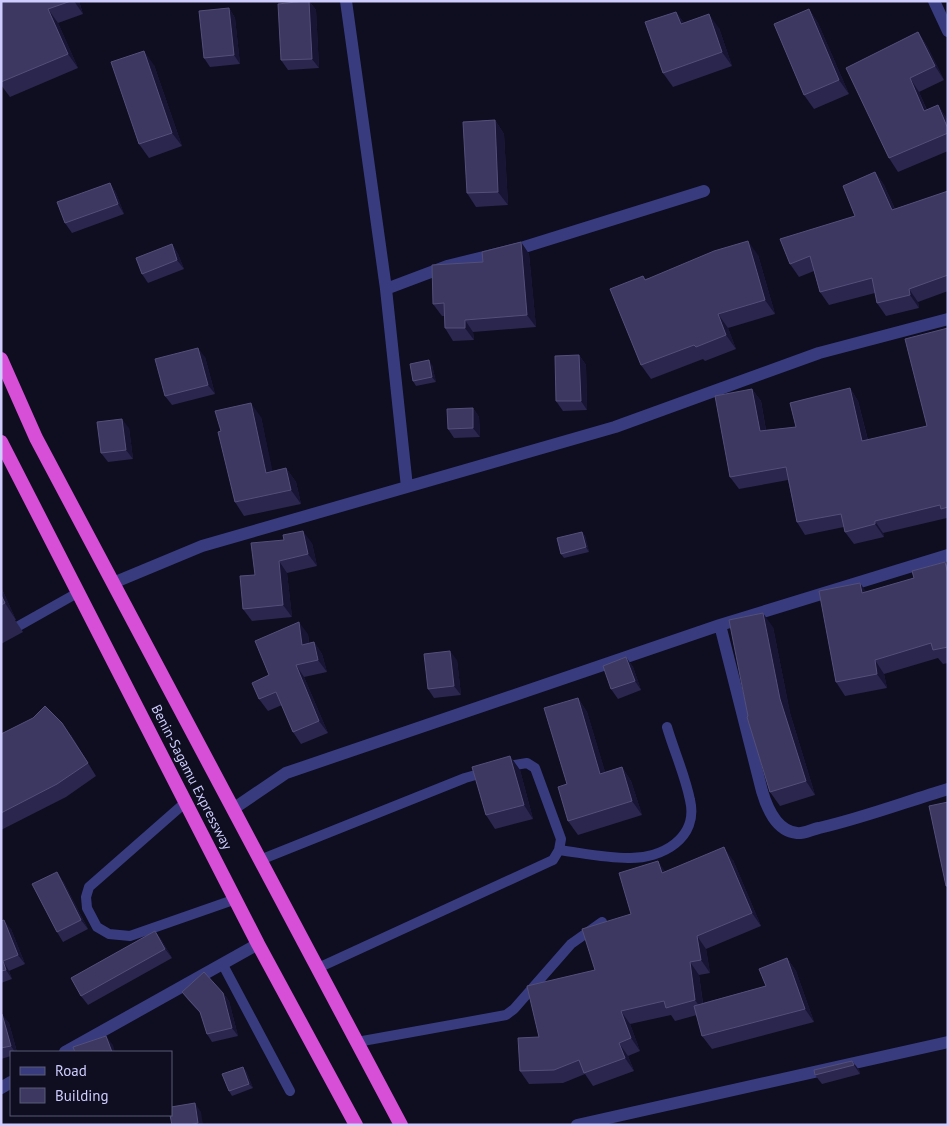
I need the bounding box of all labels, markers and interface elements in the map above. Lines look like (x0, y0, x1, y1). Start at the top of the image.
street label: Benin-Sagamu Expressway (148, 701, 237, 853)
legend (10, 1051, 172, 1116)
text: Road (55, 1061, 87, 1080)
text: Building (55, 1086, 109, 1105)

